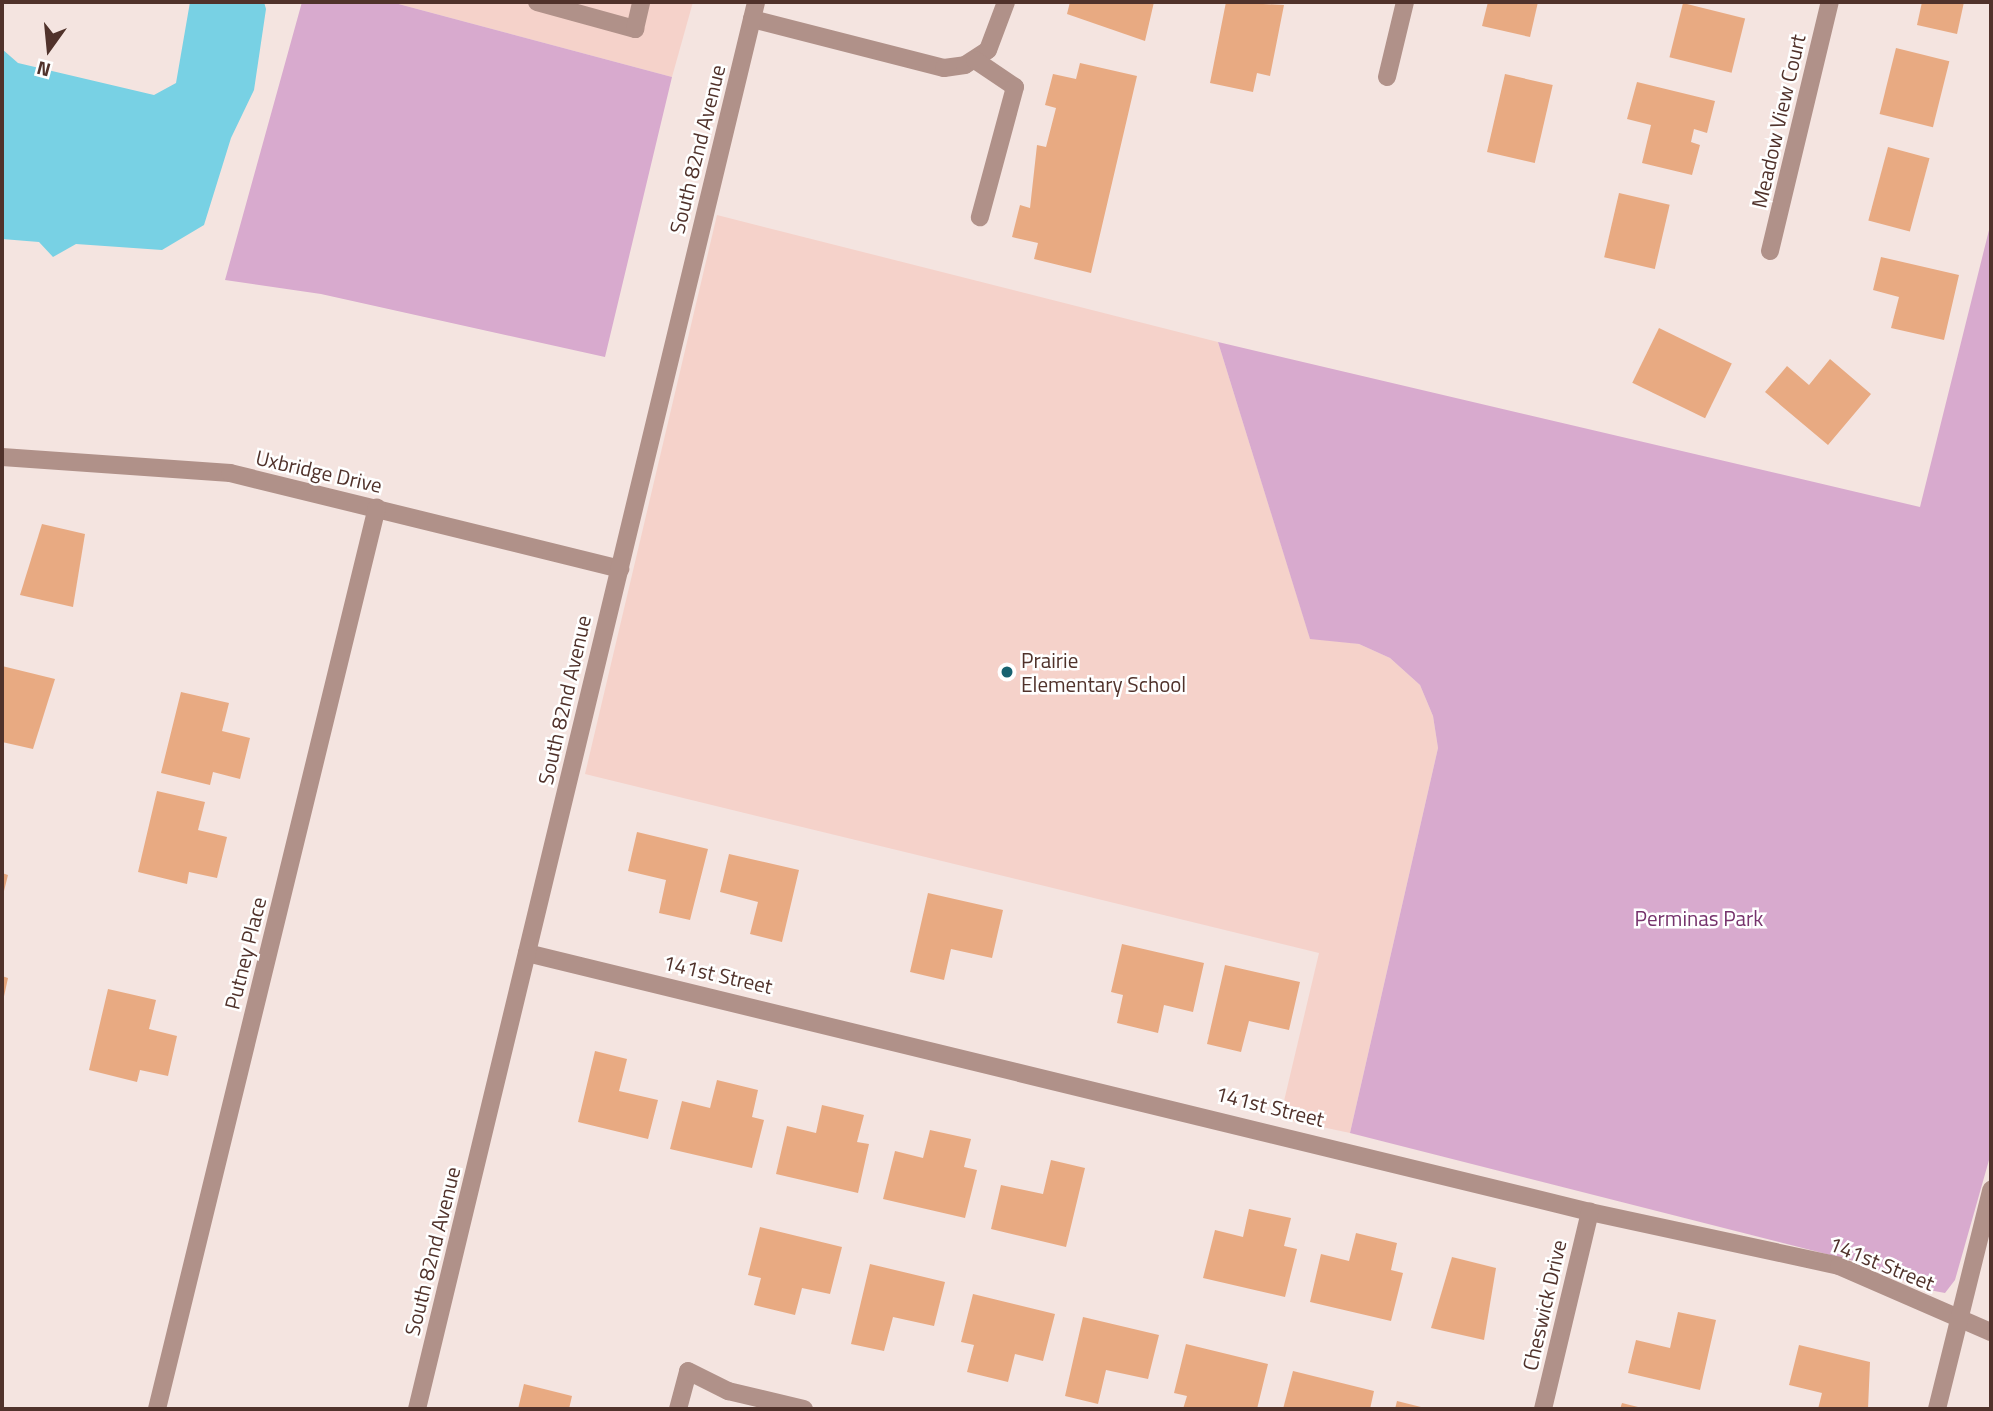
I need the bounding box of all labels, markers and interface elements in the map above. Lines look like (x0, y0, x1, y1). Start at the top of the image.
north arrow (14, 14, 84, 84)
street label: Meadow View Court (1746, 32, 1810, 210)
text: N (33, 54, 54, 85)
street label: South 82nd Avenue (664, 62, 730, 236)
street label: Uxbridge Drive (253, 444, 385, 498)
street label: South 82nd Avenue (532, 613, 596, 787)
place label: Prairie Elementary School (1021, 647, 1186, 697)
marker: Prairie Elementary School (999, 664, 1015, 680)
street label: Putney Place (219, 894, 271, 1012)
park label: Perminas Park (1635, 905, 1763, 931)
street label: 141st Street (661, 949, 775, 999)
street label: 141st Street (1213, 1080, 1327, 1132)
street label: South 82nd Avenue (399, 1164, 465, 1338)
street label: 141st Street (1826, 1230, 1938, 1296)
street label: Cheswick Drive (1517, 1237, 1571, 1373)

